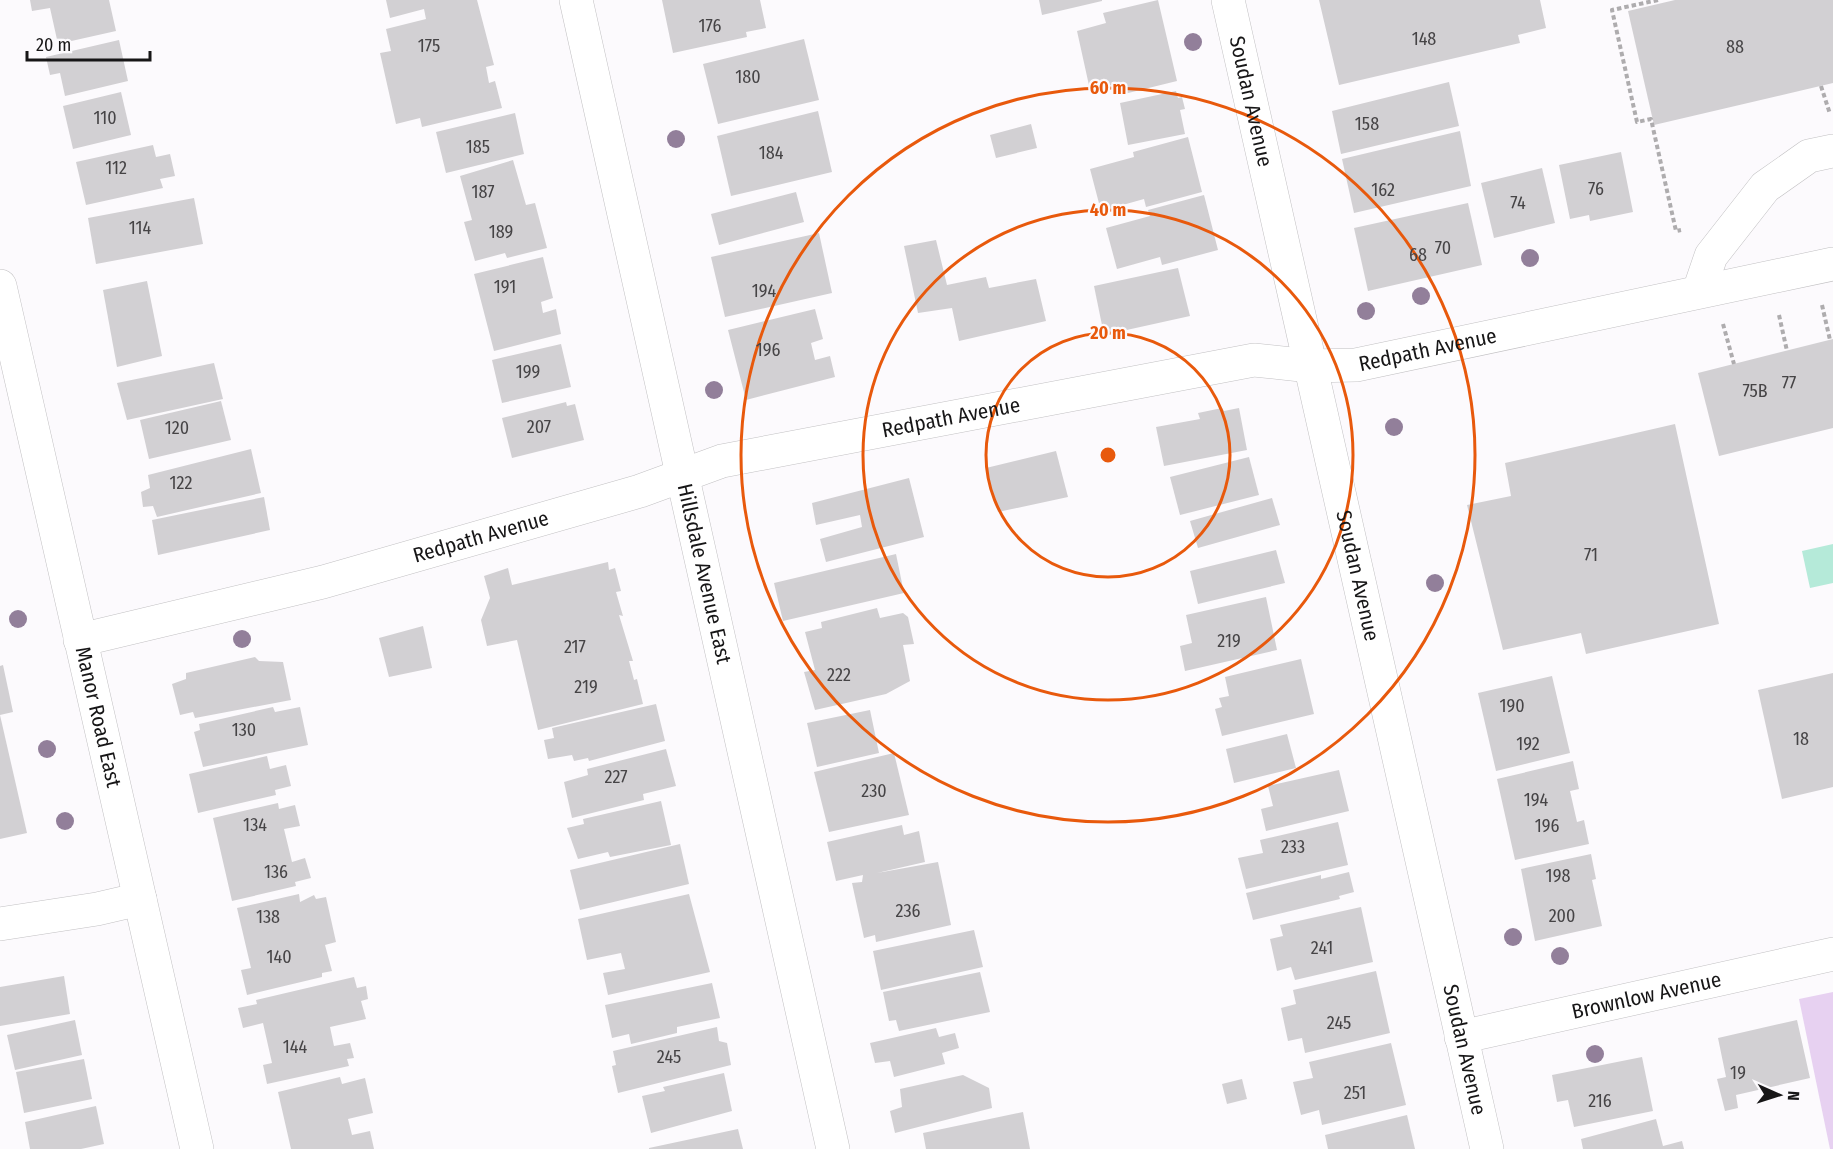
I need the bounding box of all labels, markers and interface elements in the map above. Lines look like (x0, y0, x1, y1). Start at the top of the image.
house number: 176 (699, 15, 721, 37)
scale bar (27, 24, 150, 62)
house number: 148 (1412, 28, 1436, 50)
text: 20 m (36, 34, 71, 56)
street label: Soudan Avenue (1224, 34, 1278, 169)
house number: 175 (418, 35, 440, 57)
house number: 88 (1726, 36, 1744, 58)
house number: 180 (735, 66, 761, 88)
text: 60 m (1090, 77, 1126, 99)
house number: 110 (93, 107, 117, 129)
house number: 158 (1355, 113, 1379, 135)
house number: 185 (466, 136, 490, 158)
house number: 184 (759, 142, 784, 164)
house number: 112 (105, 157, 127, 179)
house number: 76 (1588, 178, 1604, 200)
house number: 162 (1371, 179, 1395, 201)
house number: 187 (471, 181, 495, 203)
house number: 74 (1510, 192, 1526, 214)
text: 40 m (1090, 199, 1126, 221)
house number: 114 (129, 217, 152, 239)
house number: 189 (489, 221, 513, 243)
house number: 70 (1435, 237, 1451, 259)
house number: 68 (1409, 244, 1427, 266)
house number: 191 (494, 276, 516, 298)
house number: 194 (752, 280, 776, 302)
text: 20 m (1089, 322, 1126, 344)
street label: Redpath Avenue (1356, 323, 1499, 377)
house number: 196 (756, 339, 780, 361)
house number: 199 (516, 361, 540, 383)
house number: 77 (1782, 372, 1796, 394)
house number: 75B (1742, 380, 1768, 402)
street label: Redpath Avenue (880, 392, 1022, 443)
house number: 207 (527, 416, 551, 438)
house number: 120 (165, 417, 189, 439)
centre of rings (1098, 445, 1118, 465)
house number: 122 (170, 472, 193, 494)
street label: Hillsdale Avenue East (672, 481, 737, 667)
street label: Redpath Avenue (410, 505, 552, 569)
street label: Soudan Avenue (1330, 508, 1385, 643)
house number: 71 (1584, 544, 1598, 566)
house number: 219 (1217, 630, 1241, 652)
house number: 217 (564, 636, 586, 658)
street label: Manor Road East (70, 644, 127, 790)
house number: 222 (827, 664, 851, 686)
house number: 219 (574, 676, 598, 698)
house number: 190 (1499, 695, 1525, 717)
house number: 130 (232, 719, 256, 741)
house number: 18 (1793, 728, 1809, 750)
house number: 192 (1516, 733, 1540, 755)
house number: 227 (604, 766, 628, 788)
house number: 230 (861, 780, 887, 802)
house number: 194 (1524, 789, 1548, 811)
house number: 134 (243, 814, 267, 836)
house number: 196 (1535, 815, 1559, 837)
house number: 233 (1281, 836, 1305, 858)
house number: 136 (264, 861, 288, 883)
house number: 198 (1546, 865, 1570, 887)
house number: 236 (896, 900, 921, 922)
house number: 200 (1549, 905, 1575, 927)
house number: 138 (256, 906, 280, 928)
house number: 241 (1311, 937, 1333, 959)
house number: 140 (266, 946, 292, 968)
street label: Brownlow Avenue (1569, 966, 1724, 1025)
street label: Soudan Avenue (1437, 982, 1492, 1117)
house number: 245 (1327, 1012, 1351, 1034)
house number: 144 (283, 1036, 308, 1058)
house number: 245 (657, 1046, 681, 1068)
house number: 19 (1730, 1062, 1746, 1084)
north arrow (1749, 1065, 1809, 1125)
house number: 251 (1344, 1082, 1366, 1104)
house number: 216 (1588, 1090, 1612, 1112)
text: N (1784, 1090, 1803, 1101)

